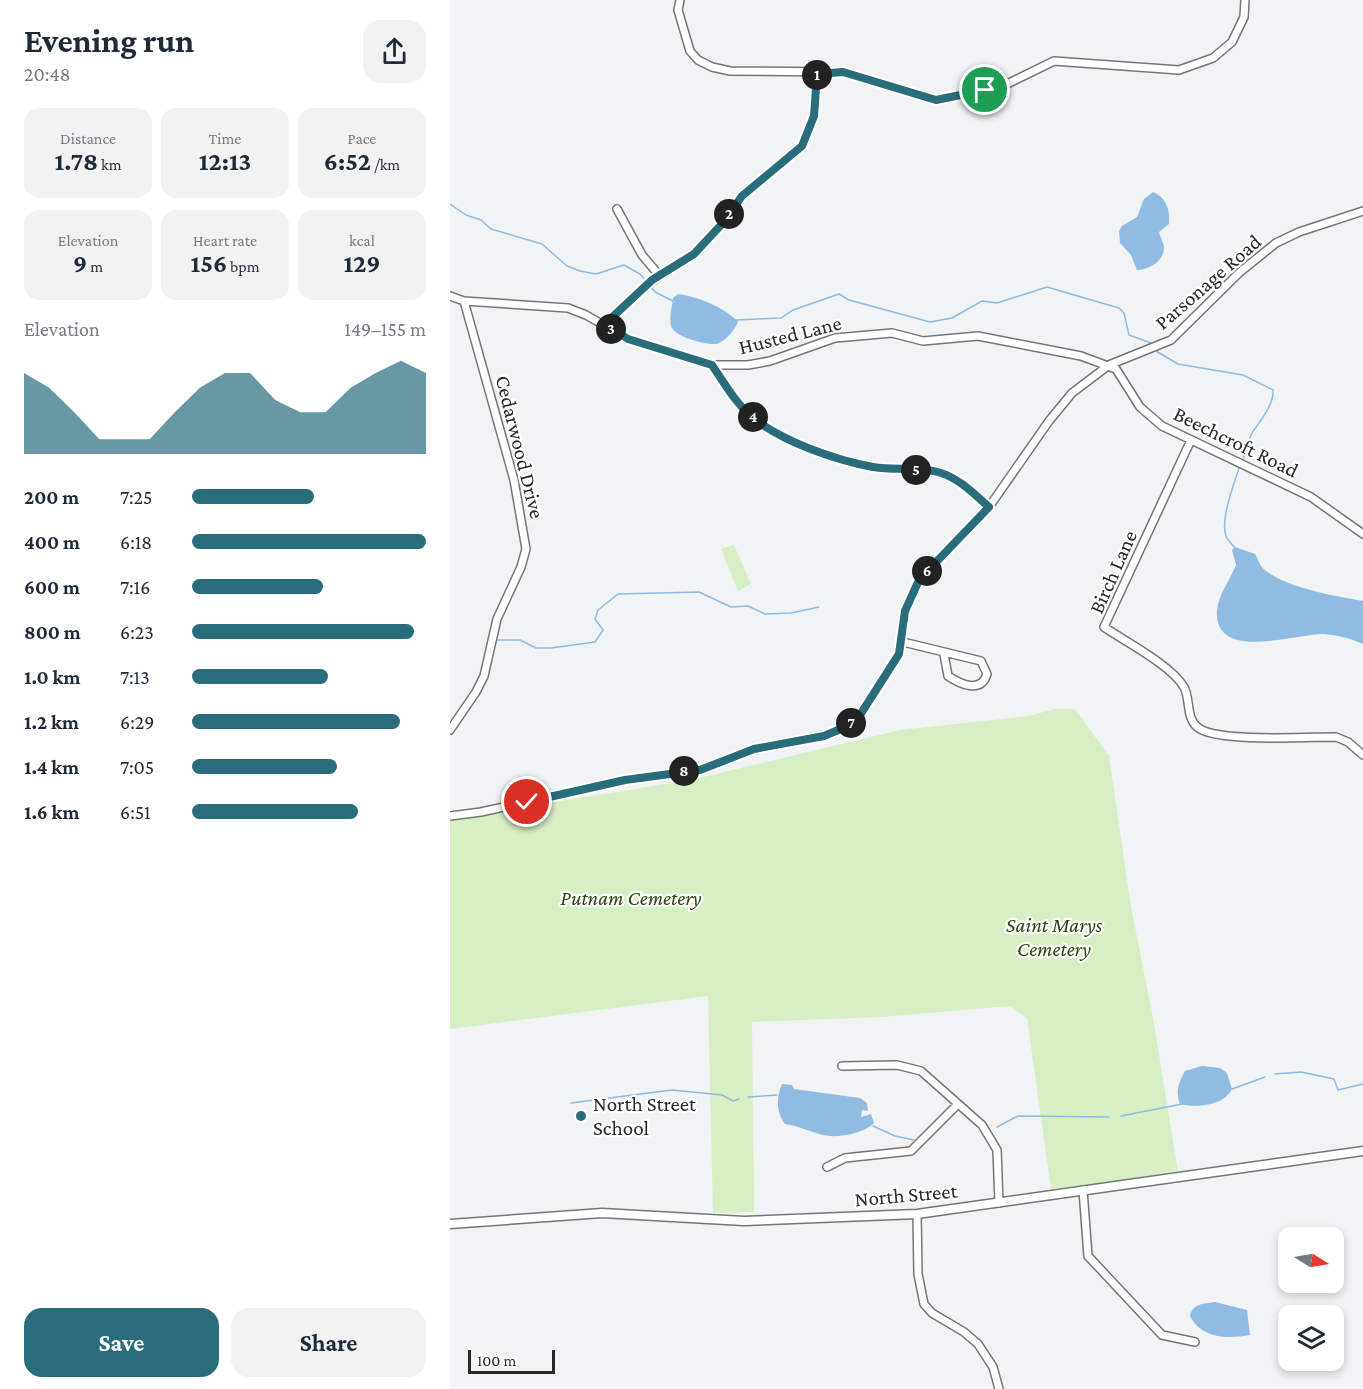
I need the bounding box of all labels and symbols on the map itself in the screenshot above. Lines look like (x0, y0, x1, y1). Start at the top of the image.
pin: 1 (802, 60, 832, 90)
pin (959, 64, 1010, 115)
pin: 2 (714, 199, 744, 229)
street label: Parsonage Road (1150, 229, 1266, 335)
street label: Husted Lane (736, 311, 844, 359)
pin: 3 (596, 314, 626, 344)
street label: Cedarwood Drive (491, 373, 549, 521)
street label: Beechcroft Road (1170, 401, 1302, 483)
pin: 4 (738, 402, 768, 432)
pin: 5 (901, 455, 931, 485)
street label: Birch Lane (1084, 527, 1142, 617)
pin: 6 (912, 556, 942, 586)
pin: 7 (836, 708, 866, 738)
pin: 8 (669, 756, 699, 786)
pin (501, 776, 552, 827)
park label: Putnam Cemetery (560, 886, 702, 910)
park label: Saint Marys Cemetery (1006, 913, 1103, 961)
place label: North Street School (593, 1092, 697, 1140)
marker: North Street School (574, 1109, 588, 1123)
street label: North Street (854, 1178, 959, 1211)
north arrow (1278, 1227, 1344, 1293)
scale bar (468, 1347, 555, 1374)

